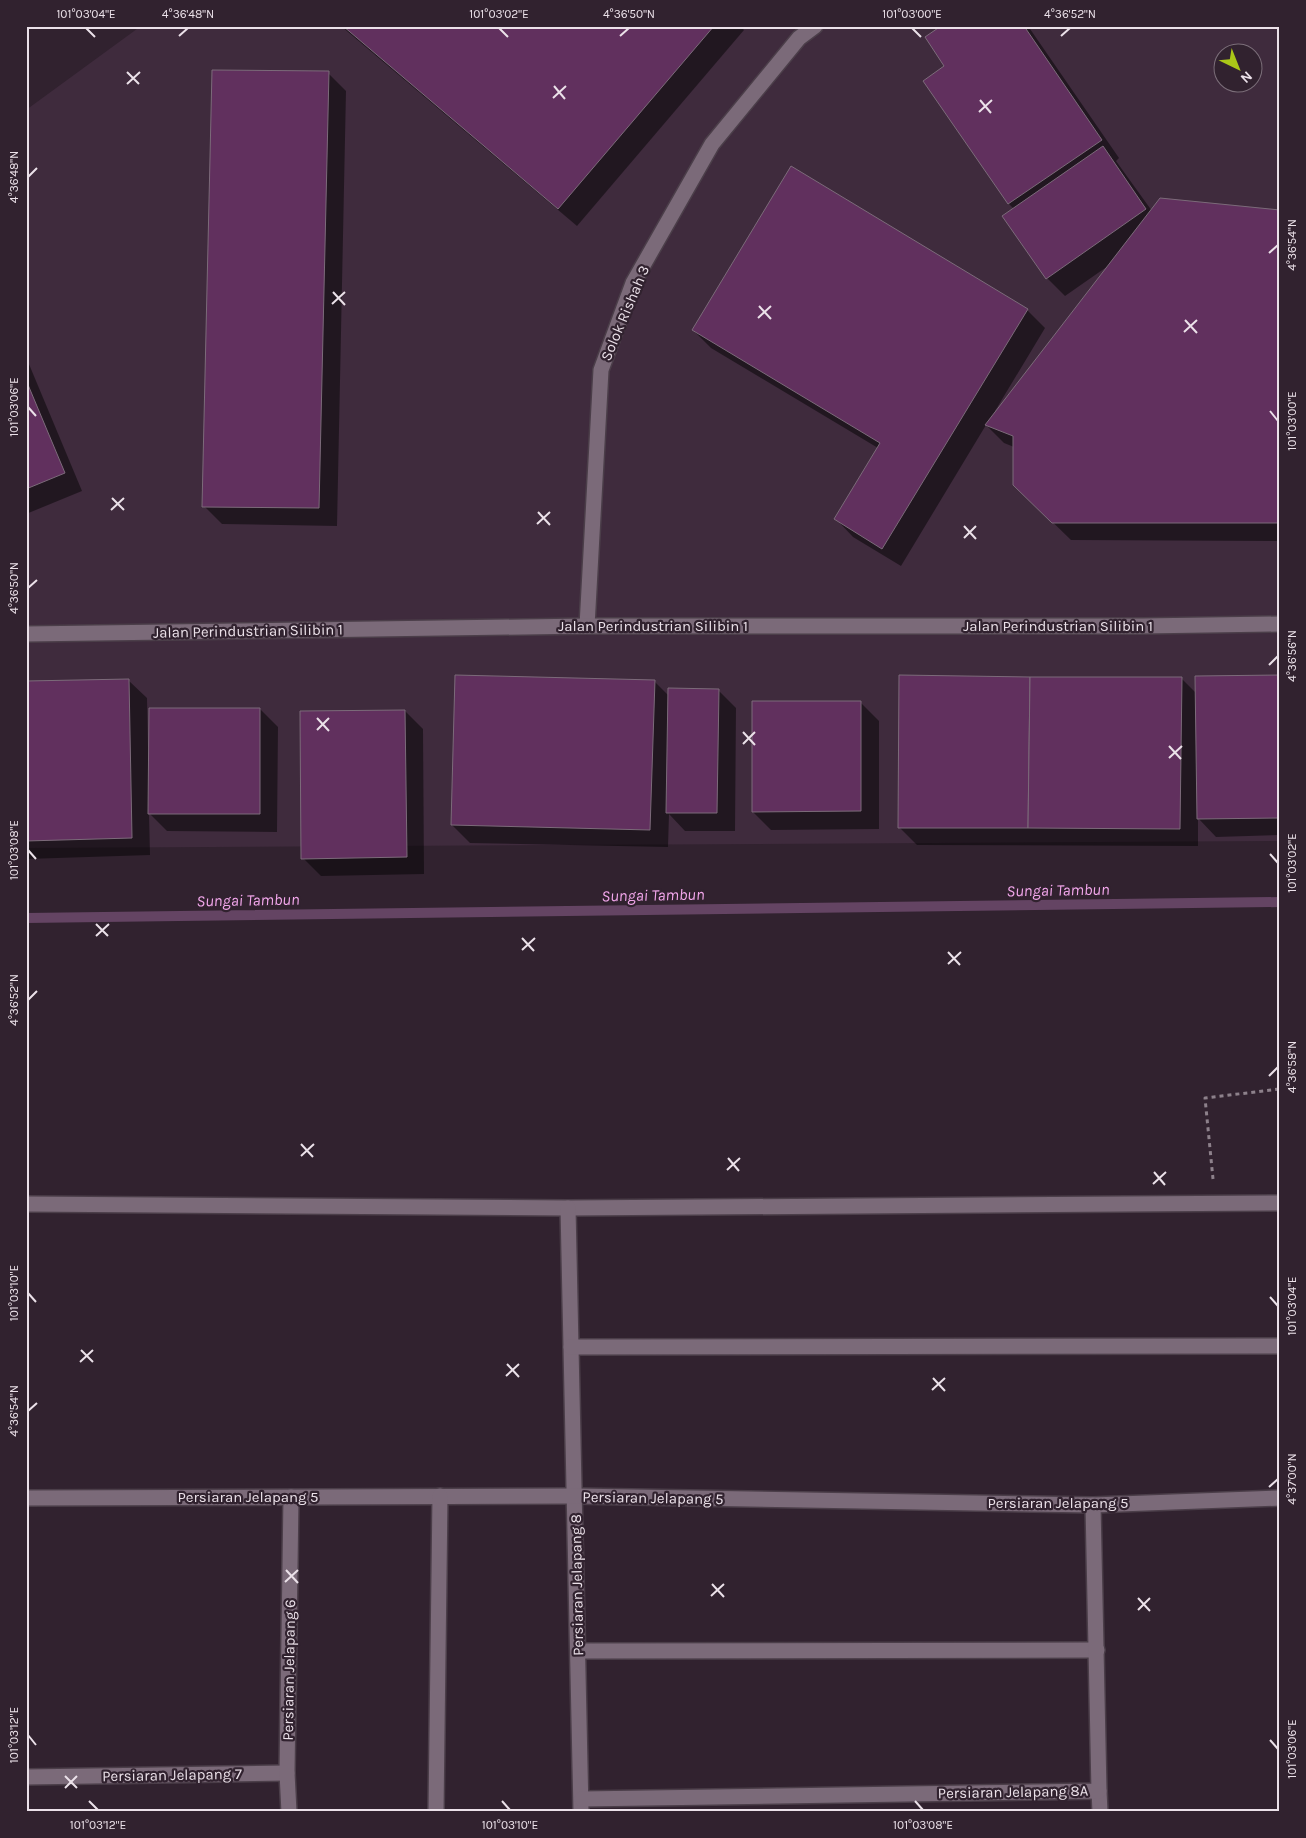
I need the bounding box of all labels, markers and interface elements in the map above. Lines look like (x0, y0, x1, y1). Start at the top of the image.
text: 101°03'04"E (56, 7, 116, 21)
text: 4°36'48"N (162, 7, 214, 21)
text: 101°03'02"E (469, 7, 529, 21)
text: 4°36'50"N (603, 7, 655, 21)
text: 101°03'00"E (882, 7, 942, 21)
text: 4°36'52"N (1044, 7, 1096, 21)
north arrow (1214, 42, 1264, 92)
text: N (1237, 67, 1256, 87)
text: 4°36'48"N (7, 151, 21, 203)
text: 4°36'54"N (1285, 219, 1299, 271)
street label: Solok Rishah 3 (597, 263, 653, 363)
text: 101°03'06"E (7, 377, 21, 437)
text: 101°03'00"E (1285, 391, 1299, 451)
text: 4°36'50"N (7, 562, 21, 614)
street label: Jalan Perindustrian Silibin 1 (558, 617, 748, 635)
street label: Jalan Perindustrian Silibin 1 (963, 617, 1153, 635)
street label: Jalan Perindustrian Silibin 1 (153, 620, 343, 642)
text: 4°36'56"N (1285, 630, 1299, 682)
text: 101°03'08"E (7, 820, 21, 880)
text: 101°03'02"E (1285, 833, 1299, 893)
water label: Sungai Tambun (1006, 880, 1110, 900)
water label: Sungai Tambun (601, 885, 705, 905)
water label: Sungai Tambun (196, 890, 300, 910)
text: 4°36'52"N (7, 974, 21, 1026)
text: 4°36'58"N (1285, 1041, 1299, 1093)
text: 101°03'10"E (7, 1265, 21, 1321)
text: 101°03'04"E (1285, 1276, 1299, 1336)
text: 4°36'54"N (7, 1385, 21, 1437)
text: 4°37'00"N (1285, 1453, 1299, 1505)
street label: Persiaran Jelapang 5 (177, 1488, 319, 1506)
street label: Persiaran Jelapang 5 (582, 1488, 724, 1508)
street label: Persiaran Jelapang 5 (987, 1494, 1129, 1512)
street label: Persiaran Jelapang 8 (567, 1514, 587, 1656)
street label: Persiaran Jelapang 6 (279, 1599, 299, 1741)
text: 101°03'12"E (7, 1707, 21, 1763)
text: 101°03'06"E (1285, 1719, 1299, 1779)
street label: Persiaran Jelapang 7 (102, 1765, 242, 1785)
street label: Persiaran Jelapang 8A (938, 1782, 1089, 1802)
text: 101°03'12"E (70, 1818, 126, 1832)
text: 101°03'10"E (482, 1818, 538, 1832)
text: 101°03'08"E (893, 1818, 953, 1832)

